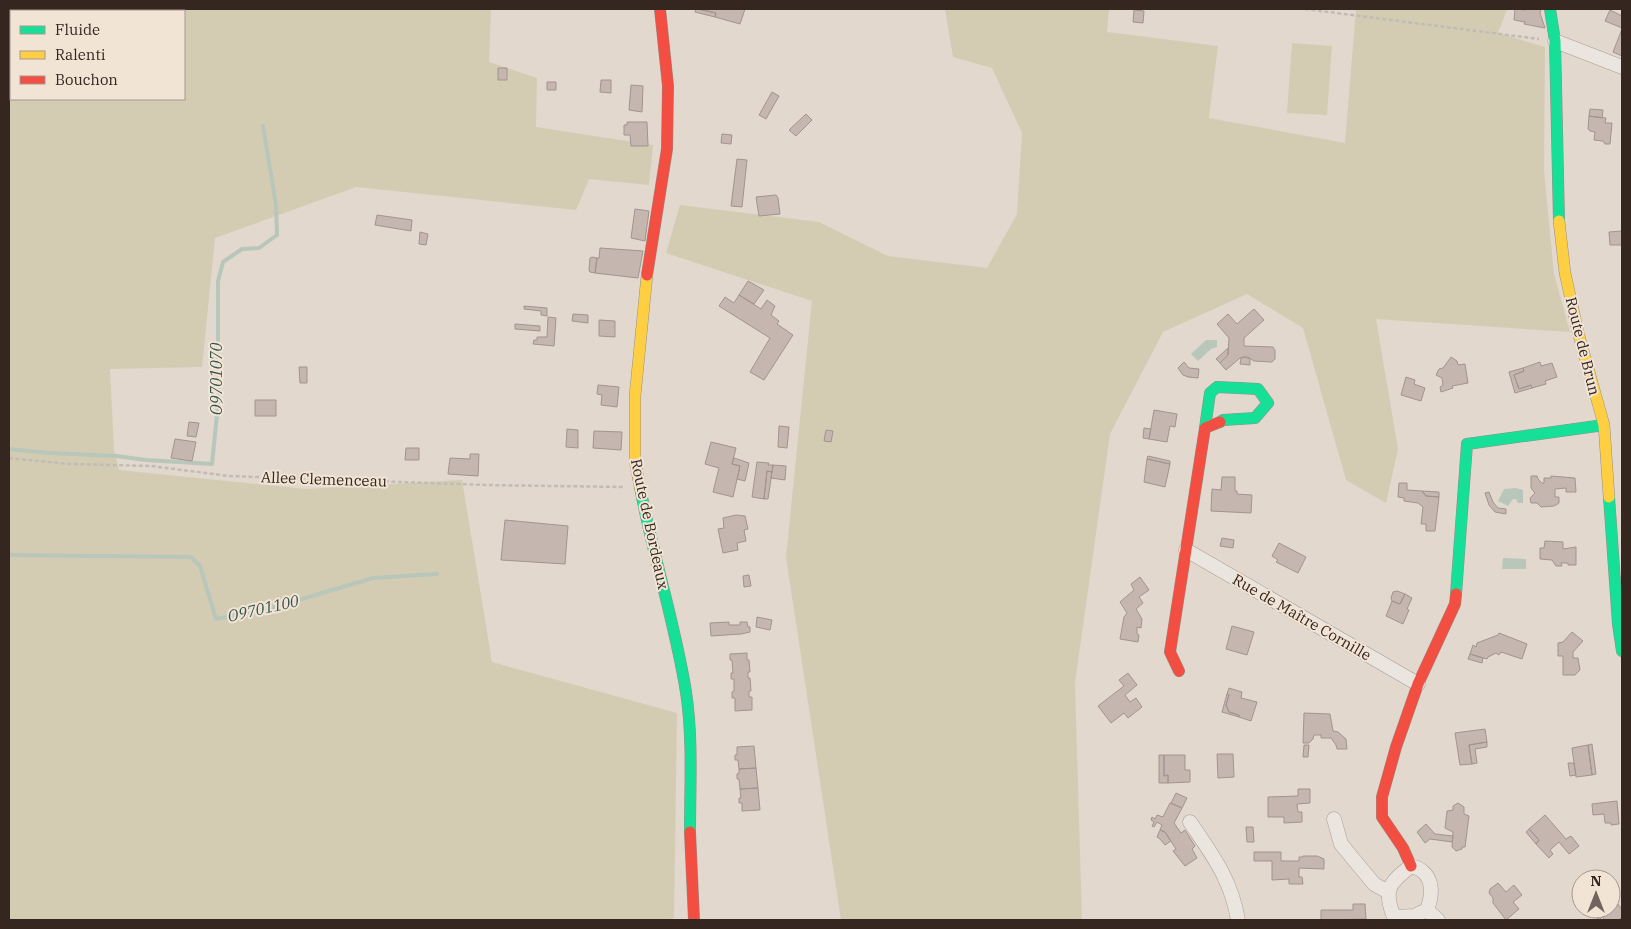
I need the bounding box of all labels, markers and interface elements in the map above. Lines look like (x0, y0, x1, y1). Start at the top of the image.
legend (10, 10, 185, 100)
text: Fluide (55, 20, 100, 39)
text: Ralenti (55, 45, 106, 64)
text: Bouchon (55, 70, 118, 89)
street label: Route de Brun (1562, 295, 1605, 398)
water label: O9701070 (206, 343, 226, 415)
street label: Route de Bordeaux (627, 457, 673, 591)
street label: Allee Clemenceau (261, 467, 387, 491)
street label: Rue de Maître Cornille (1229, 570, 1375, 664)
water label: O9701100 (225, 590, 301, 626)
north arrow (1571, 869, 1621, 919)
text: N (1590, 872, 1602, 890)

